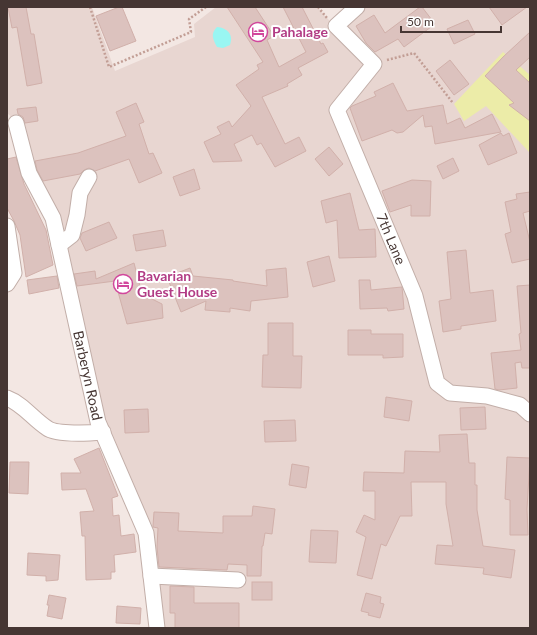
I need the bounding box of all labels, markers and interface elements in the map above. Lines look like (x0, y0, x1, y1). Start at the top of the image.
scale bar (401, 8, 501, 34)
text: 50 m (407, 14, 434, 29)
hotel icon: Pahalage (247, 21, 269, 43)
place label: Pahalage (272, 23, 328, 40)
street label: 7th Lane (373, 211, 410, 267)
place label: Bavarian Guest House (137, 267, 218, 300)
hotel icon: Bavarian Guest House (112, 273, 134, 295)
street label: Barberyn Road (70, 329, 106, 422)

